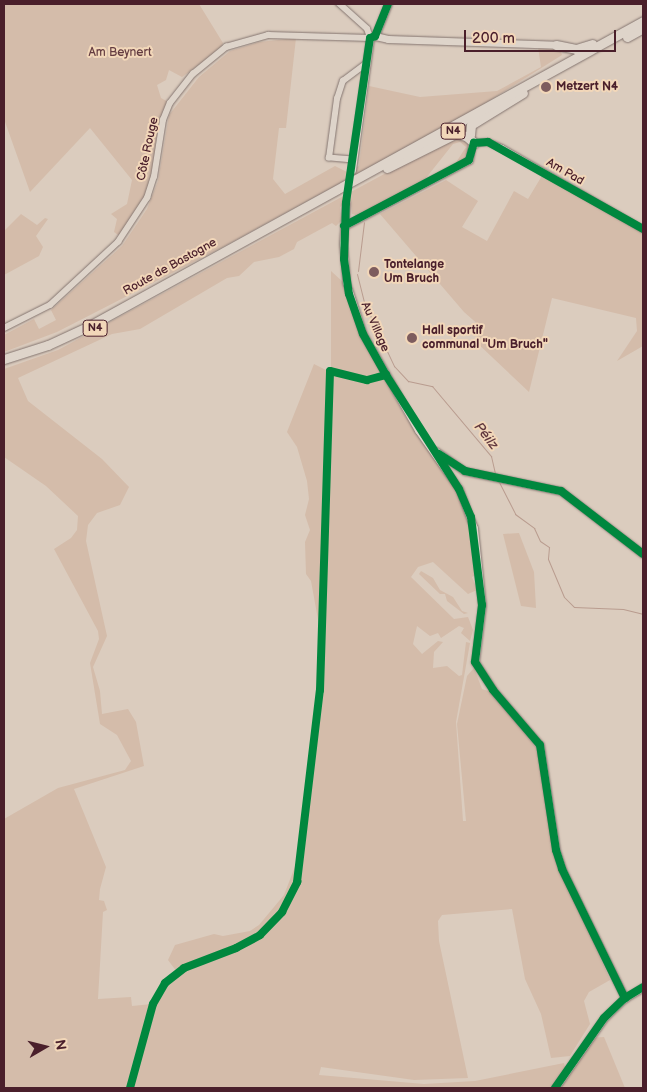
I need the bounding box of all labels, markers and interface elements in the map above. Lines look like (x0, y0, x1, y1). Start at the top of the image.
scale bar (467, 20, 620, 52)
text: 200 m (472, 29, 515, 48)
park label: Am Beynert (88, 46, 152, 60)
place label: Metzert N4 (556, 80, 618, 94)
marker: Metzert N4 (540, 81, 552, 93)
street label: Côte Rouge (134, 116, 162, 182)
road number: N4 (440, 122, 466, 140)
street label: Am Pad (544, 155, 586, 189)
street label: Route de Bastogne (121, 235, 219, 299)
place label: Tontelange Um Bruch (384, 258, 444, 286)
marker: Tontelange Um Bruch (368, 266, 380, 278)
street label: Au Village (358, 300, 392, 354)
road number: N4 (82, 319, 108, 336)
place label: Hall sportif communal "Um Bruch" (422, 324, 548, 352)
marker: Hall sportif communal "Um Bruch" (406, 332, 418, 344)
water label: Péilz (470, 419, 502, 453)
north arrow (20, 1022, 70, 1072)
text: N (51, 1038, 69, 1051)

